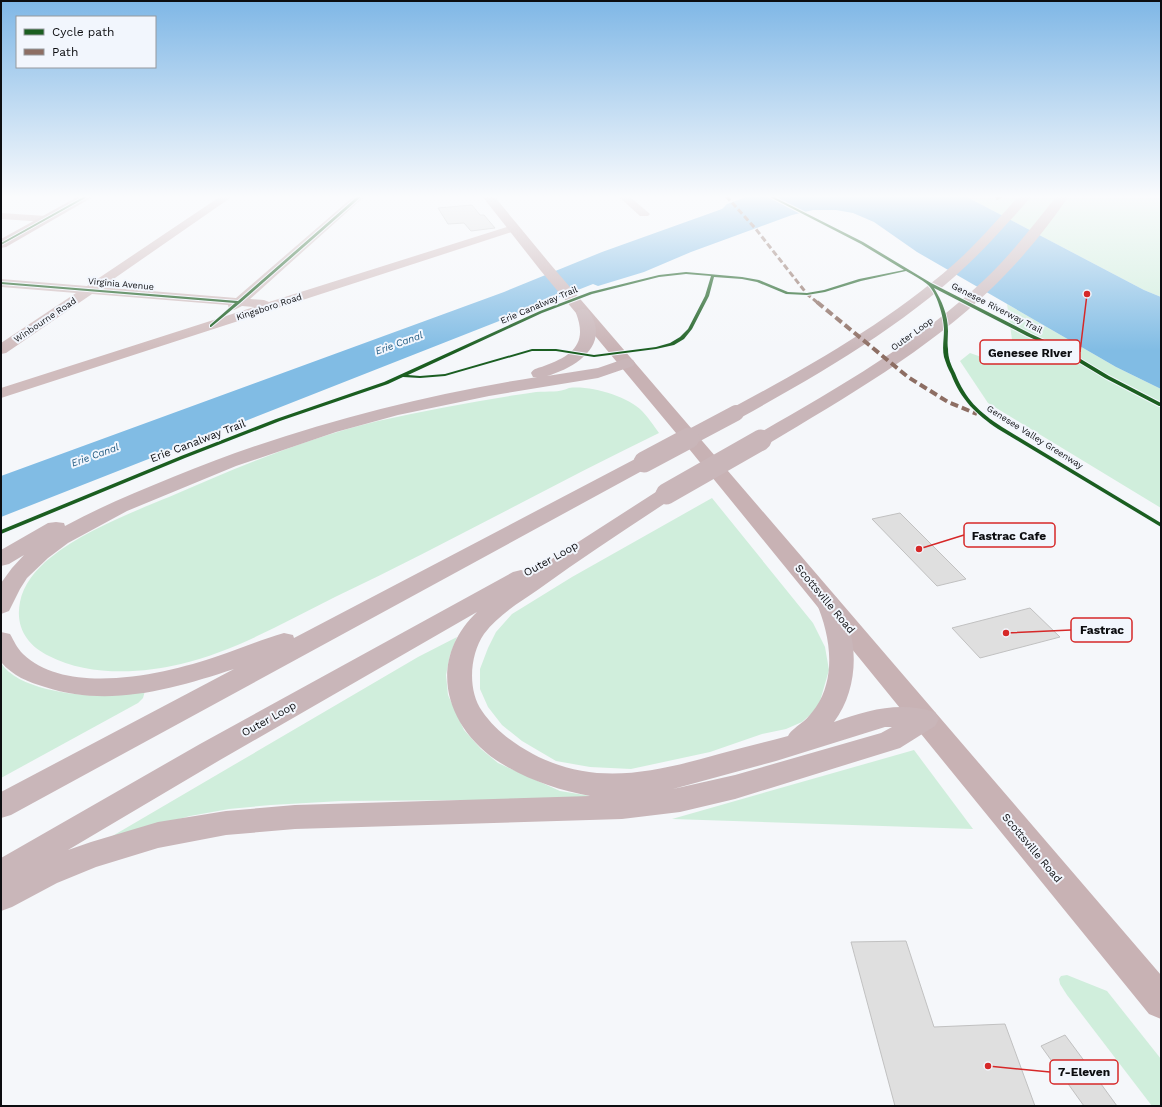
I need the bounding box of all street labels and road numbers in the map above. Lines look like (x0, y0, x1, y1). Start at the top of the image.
street label: Virginia Avenue (88, 276, 154, 292)
street label: Genesee Riverway Trail (950, 281, 1044, 335)
street label: Erie Canalway Trail (499, 284, 579, 326)
street label: Kingsboro Road (235, 292, 303, 322)
street label: Winbourne Road (12, 296, 78, 344)
street label: Outer Loop (889, 315, 935, 353)
street label: Genesee Valley Greenway (985, 403, 1085, 471)
street label: Erie Canalway Trail (148, 417, 248, 465)
street label: Outer Loop (521, 539, 581, 579)
street label: Scottsville Road (792, 562, 858, 636)
street label: Outer Loop (239, 699, 299, 739)
street label: Scottsville Road (999, 811, 1065, 885)

